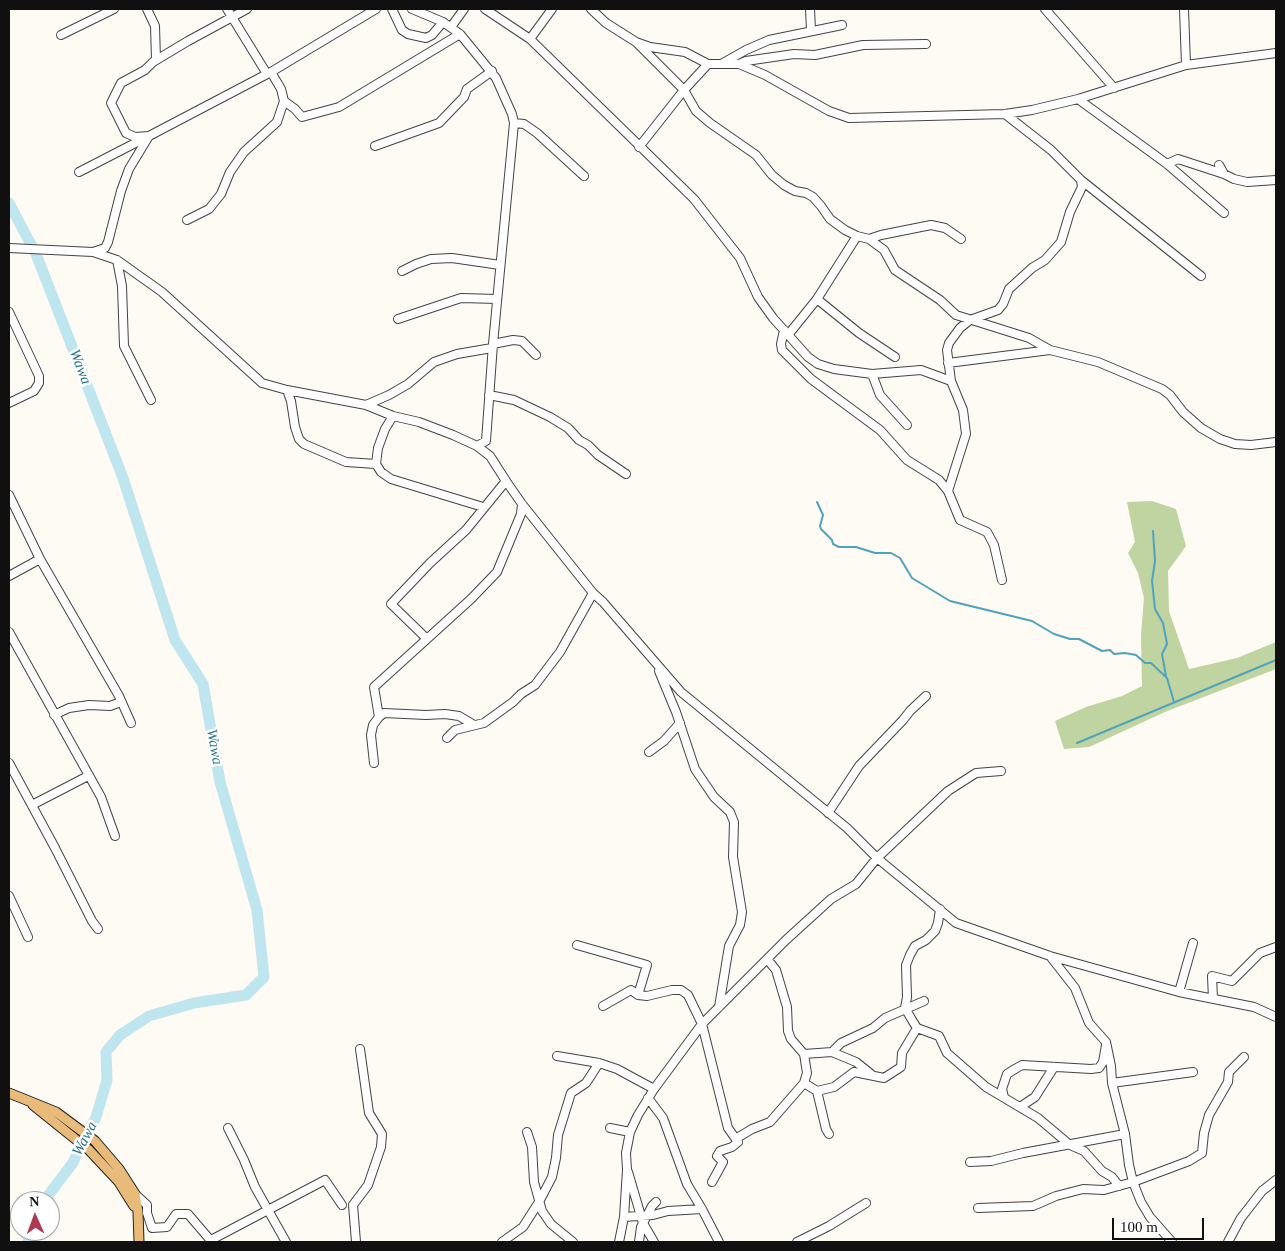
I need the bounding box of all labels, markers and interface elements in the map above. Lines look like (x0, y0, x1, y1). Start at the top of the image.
water label: Wawa (65, 347, 95, 387)
water label: Wawa (202, 728, 226, 766)
water label: Wawa (69, 1119, 101, 1159)
north arrow (10, 1191, 60, 1241)
text: N (29, 1194, 40, 1209)
scale bar (1115, 1208, 1208, 1240)
text: 100 m (1120, 1219, 1158, 1235)

